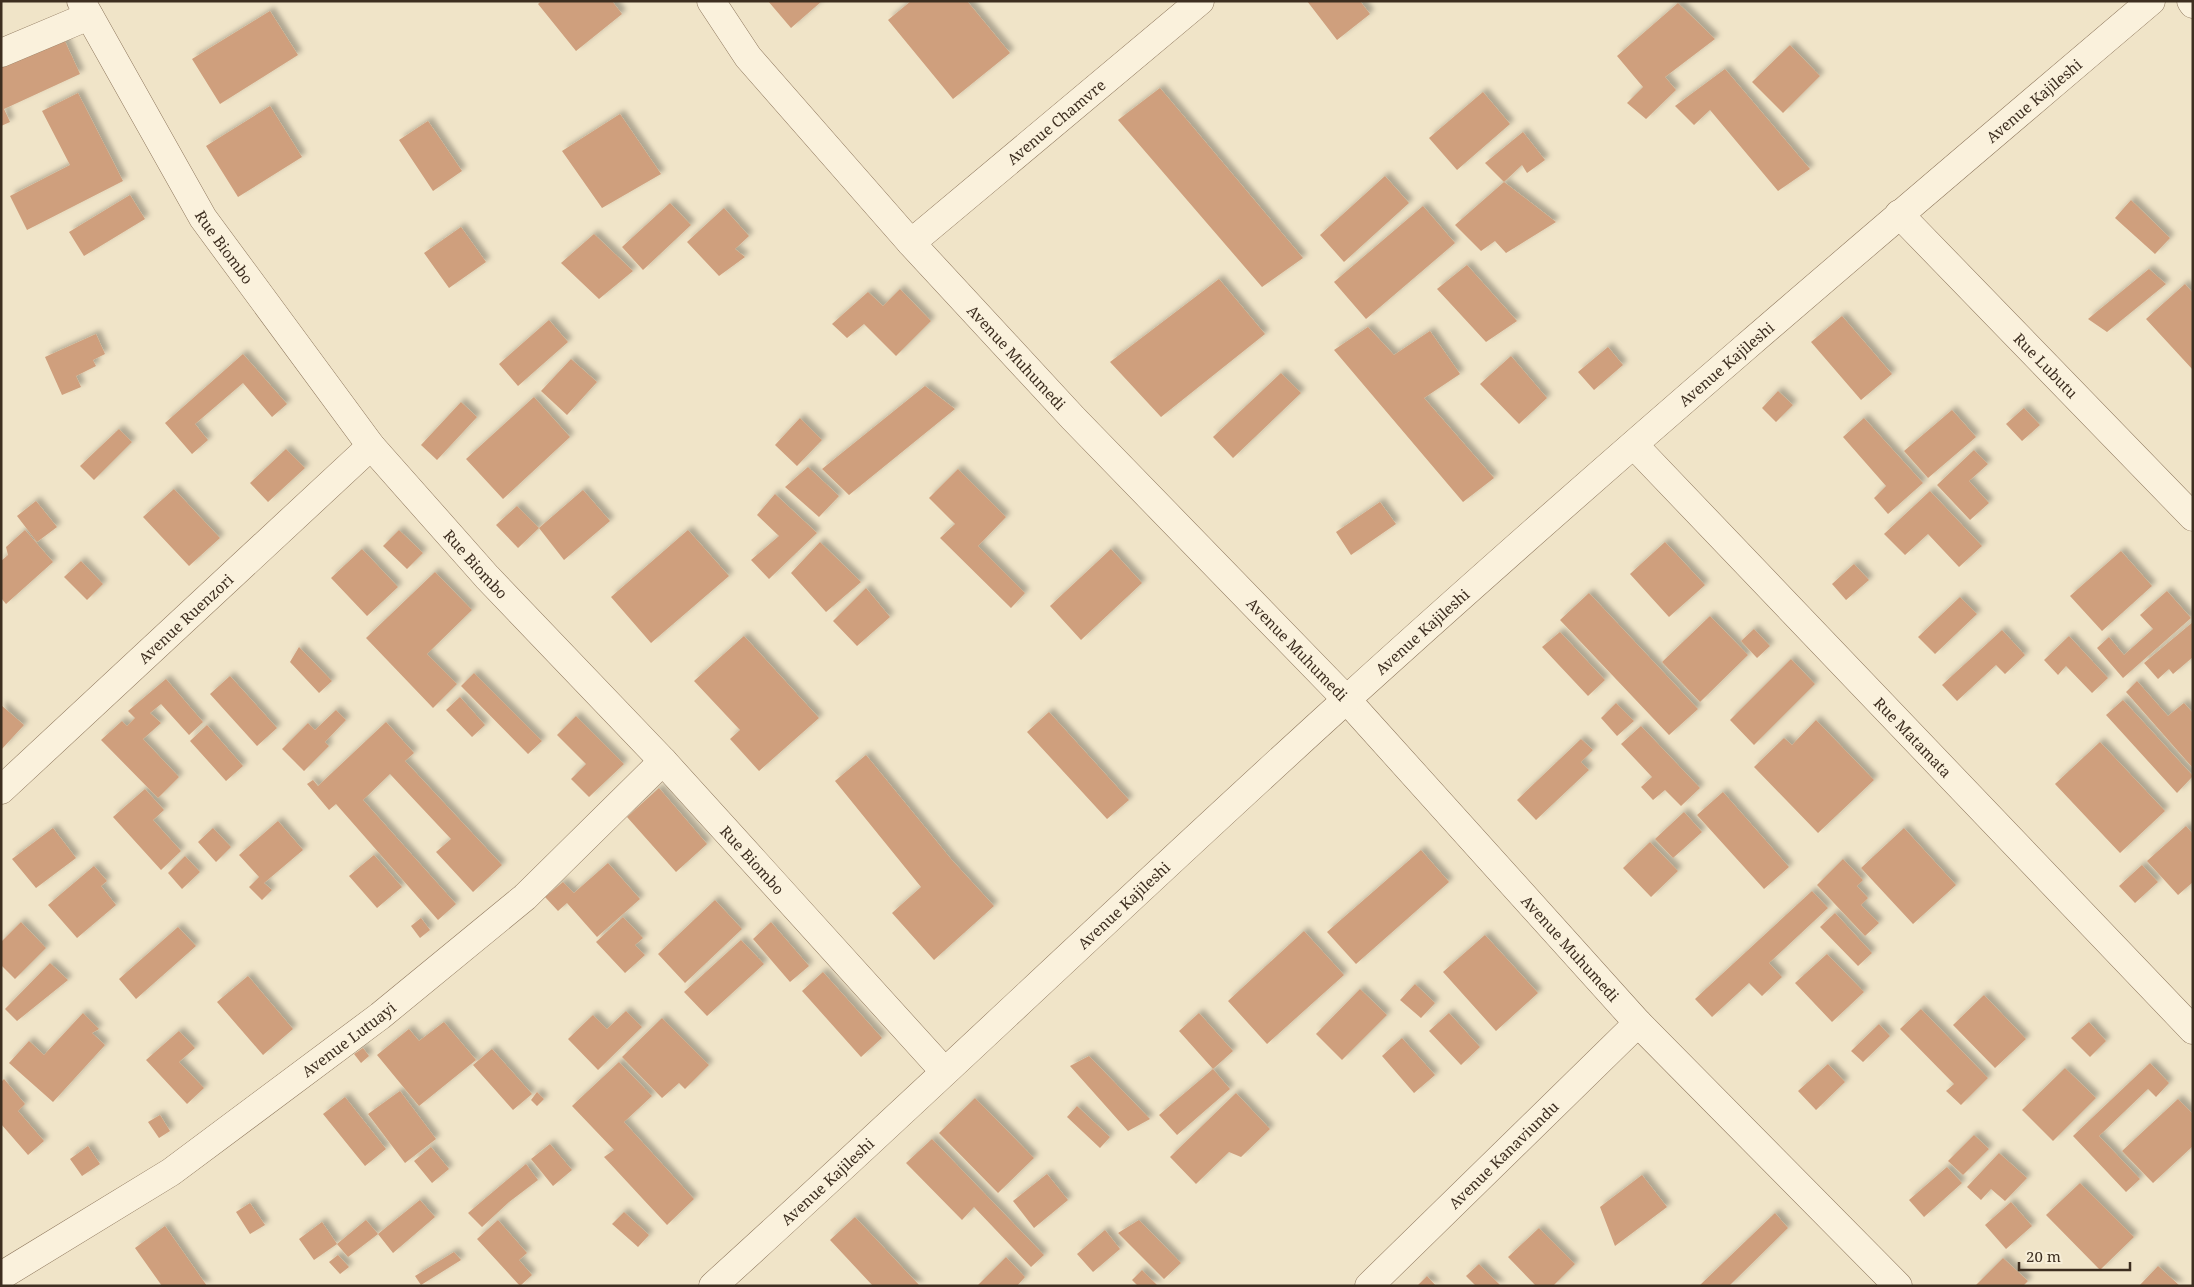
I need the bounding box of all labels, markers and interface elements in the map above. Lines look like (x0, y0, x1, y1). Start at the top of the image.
street label: Avenue Kajileshi (1982, 54, 2086, 147)
street label: Avenue Chamvre (1002, 75, 1109, 169)
street label: Rue Biombo (191, 207, 258, 288)
street label: Avenue Muhumedi (963, 300, 1071, 414)
street label: Avenue Kajileshi (1674, 317, 1778, 411)
street label: Rue Lubutu (2010, 328, 2083, 403)
street label: Rue Biombo (439, 525, 512, 603)
street label: Avenue Ruenzori (134, 569, 237, 668)
street label: Avenue Kajileshi (1371, 584, 1473, 679)
street label: Avenue Muhumedi (1243, 593, 1352, 705)
street label: Rue Matamata (1870, 693, 1956, 782)
street label: Rue Biombo (716, 821, 789, 899)
street label: Avenue Kajileshi (1073, 857, 1174, 953)
street label: Avenue Muhumedi (1517, 891, 1624, 1006)
street label: Avenue Lutuayi (298, 997, 400, 1081)
street label: Avenue Kanaviundu (1444, 1096, 1563, 1213)
street label: Avenue Kajileshi (777, 1133, 878, 1229)
scale bar (2019, 1240, 2130, 1272)
text: 20 m (2026, 1246, 2061, 1266)

